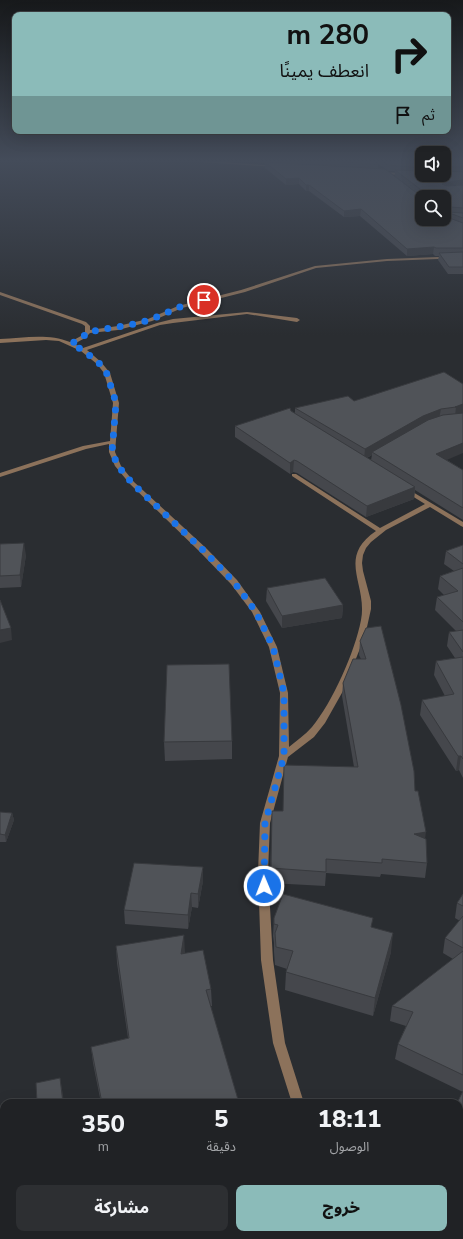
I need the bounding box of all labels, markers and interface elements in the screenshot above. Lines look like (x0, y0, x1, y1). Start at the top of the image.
text: 280 m (286, 16, 369, 54)
icon: right (383, 28, 435, 80)
text: انعطف يمينًا (279, 59, 369, 83)
icon: arrive (392, 104, 414, 126)
text: ثم (422, 105, 435, 125)
map controls (415, 146, 451, 226)
button: sound (415, 146, 451, 182)
button: search (415, 190, 451, 226)
pin (187, 283, 221, 317)
icon: arrive (193, 289, 215, 311)
position arrow (243, 865, 285, 907)
text: 5 (214, 1103, 228, 1135)
text: 18:11 (318, 1103, 381, 1135)
text: 350 (82, 1108, 125, 1140)
text: m (98, 1138, 109, 1156)
text: دقيقة (206, 1138, 236, 1156)
text: الوصول (330, 1138, 369, 1156)
button: مشاركة (16, 1185, 228, 1231)
button: خروج (236, 1185, 447, 1231)

